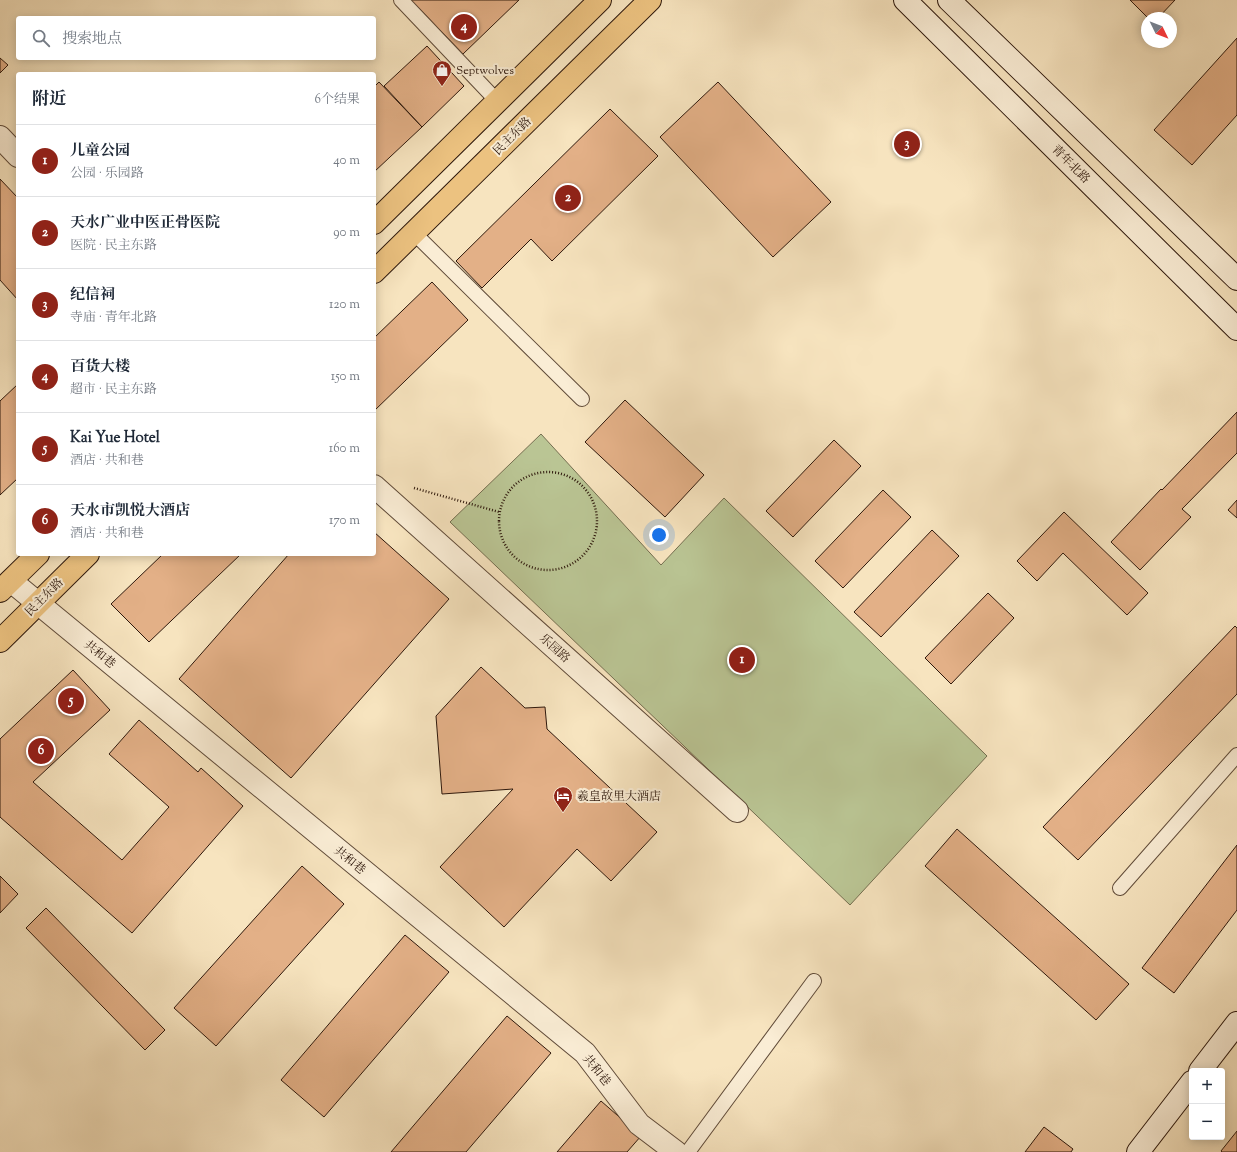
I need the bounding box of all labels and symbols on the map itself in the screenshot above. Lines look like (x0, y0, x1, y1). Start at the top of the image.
pin: 4 (451, 12, 477, 42)
north arrow (1141, 12, 1177, 48)
shop icon: Septwolves (431, 59, 453, 87)
place label: Septwolves (456, 62, 514, 80)
street label: 民主东路 (489, 113, 536, 160)
pin: 3 (894, 129, 920, 159)
street label: 青年北路 (1047, 141, 1094, 188)
pin: 2 (555, 183, 581, 213)
your location (649, 525, 669, 545)
street label: 民主东路 (21, 574, 68, 621)
street label: 乐园路 (535, 630, 574, 667)
street label: 共和巷 (80, 636, 119, 673)
pin: 1 (729, 645, 755, 675)
pin: 5 (58, 686, 84, 716)
pin: 6 (28, 736, 54, 766)
hotel icon: 羲皇故里大酒店 (552, 785, 574, 813)
place label: 羲皇故里大酒店 (577, 788, 661, 806)
street label: 共和巷 (330, 842, 369, 879)
street label: 共和巷 (578, 1051, 615, 1090)

